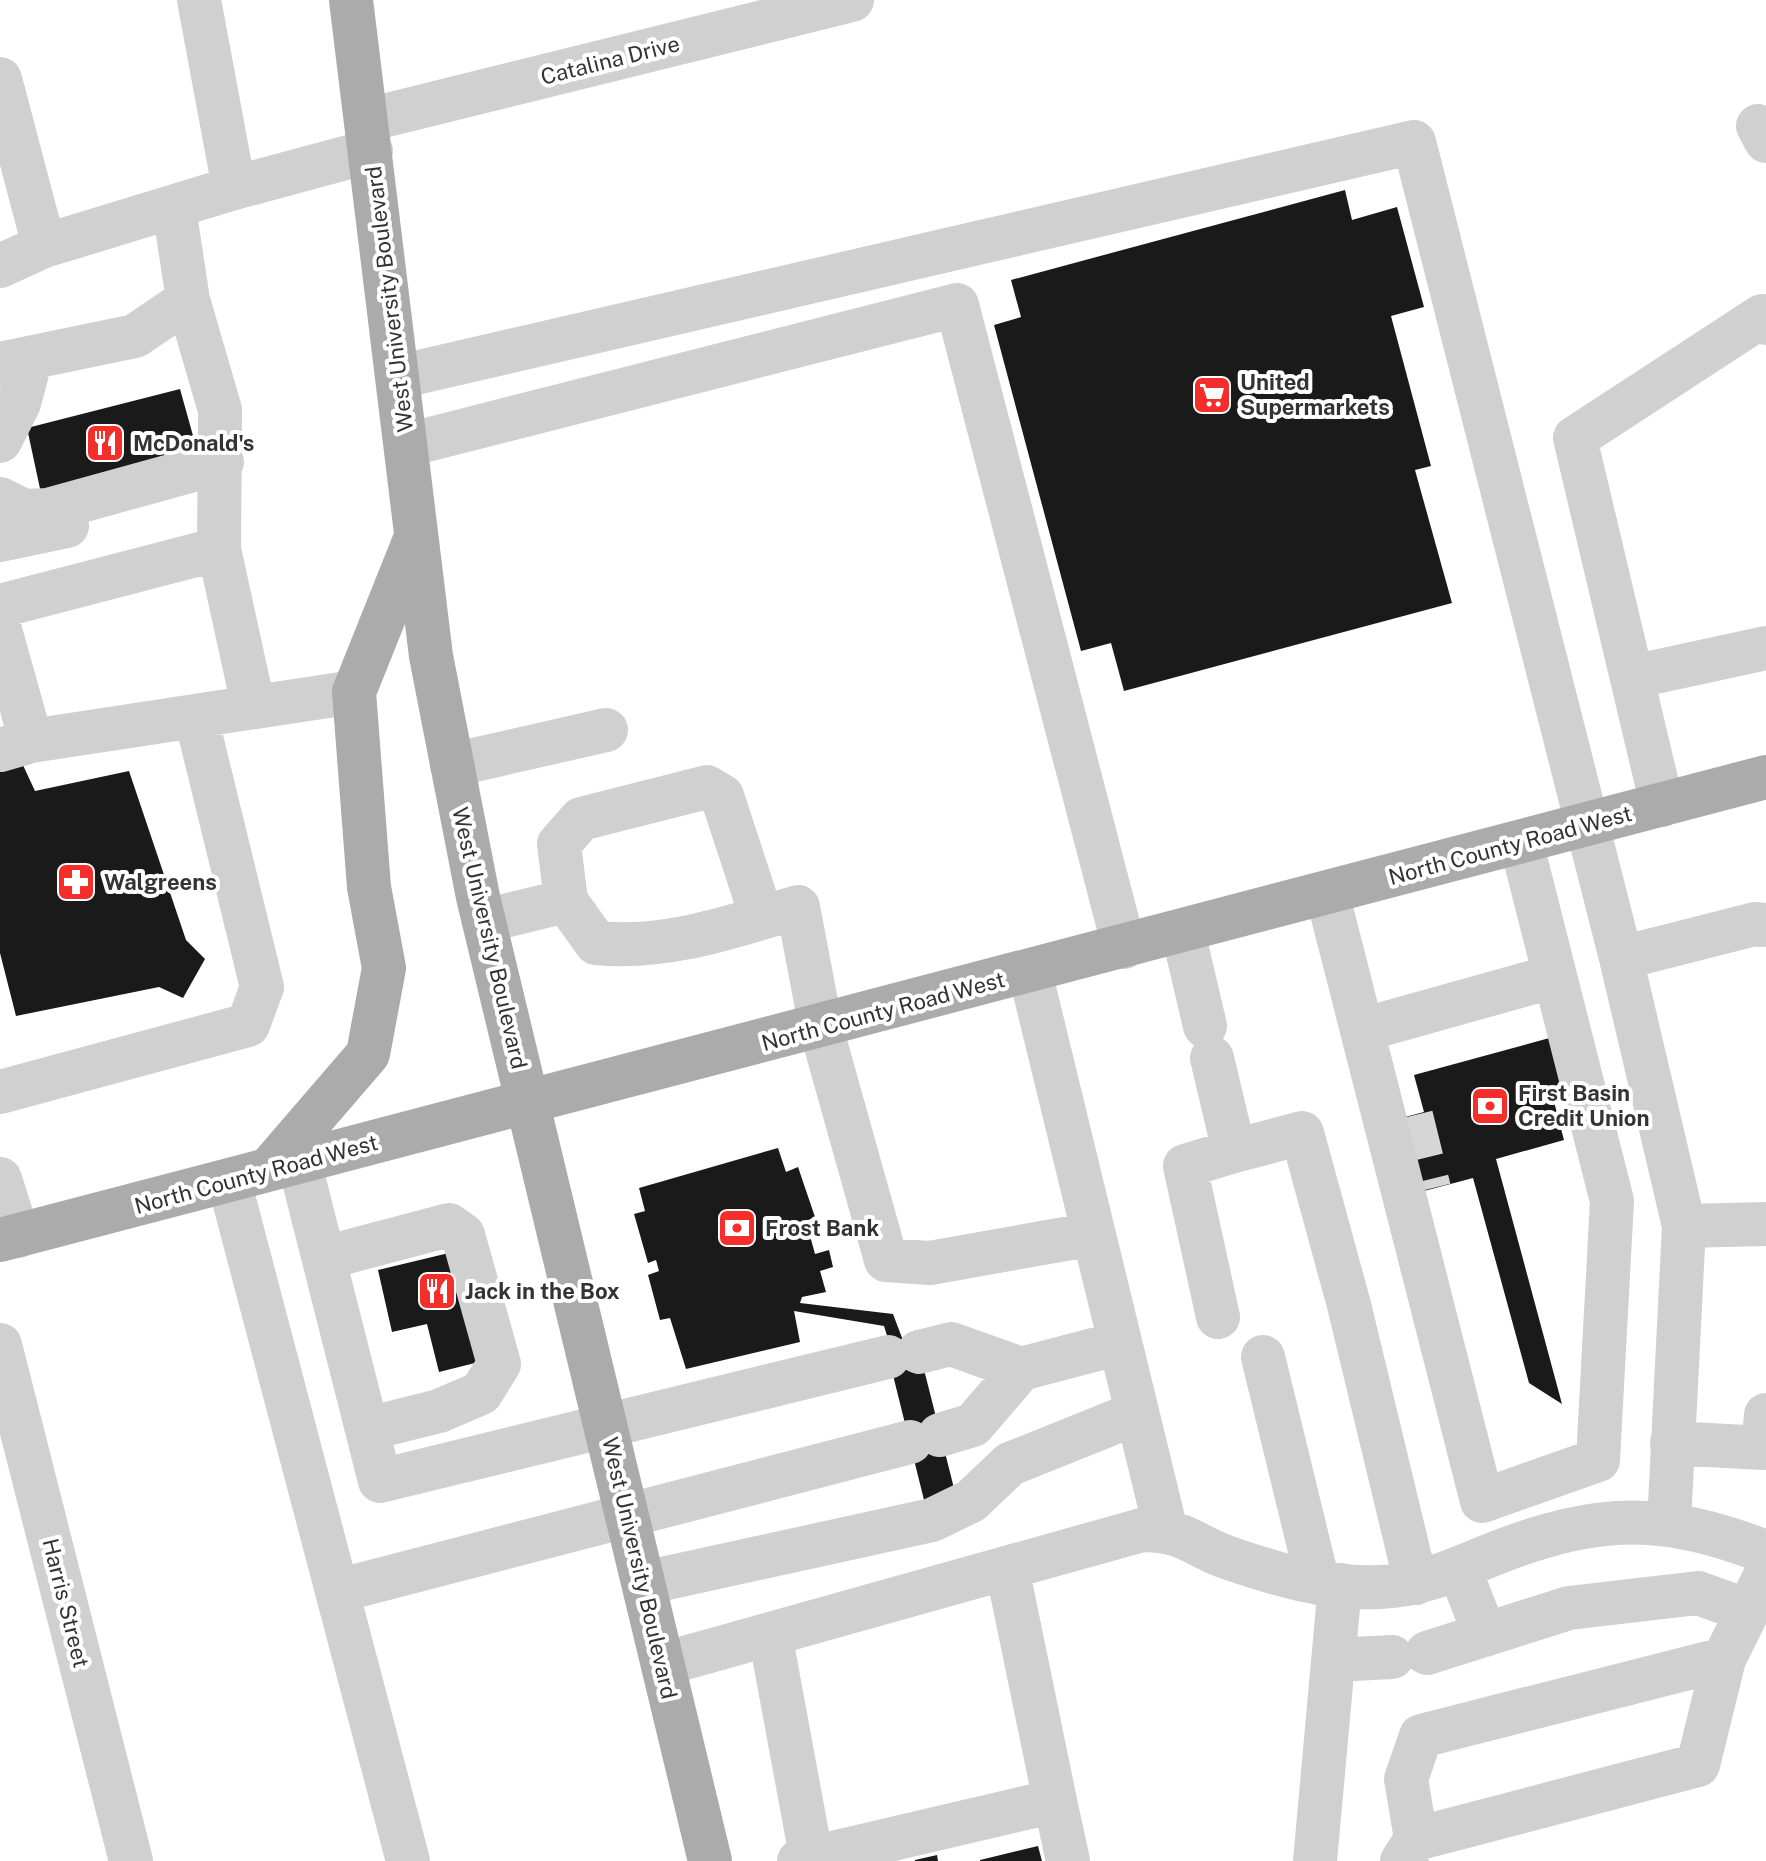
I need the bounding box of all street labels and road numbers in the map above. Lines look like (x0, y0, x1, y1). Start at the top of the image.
street label: Catalina Drive (538, 30, 682, 90)
street label: West University Boulevard (360, 165, 418, 433)
street label: North County Road West (1386, 800, 1634, 890)
street label: West University Boulevard (447, 805, 533, 1071)
street label: North County Road West (759, 966, 1007, 1056)
street label: North County Road West (132, 1129, 380, 1219)
street label: West University Boulevard (597, 1435, 683, 1701)
street label: Harris Street (37, 1536, 95, 1670)

